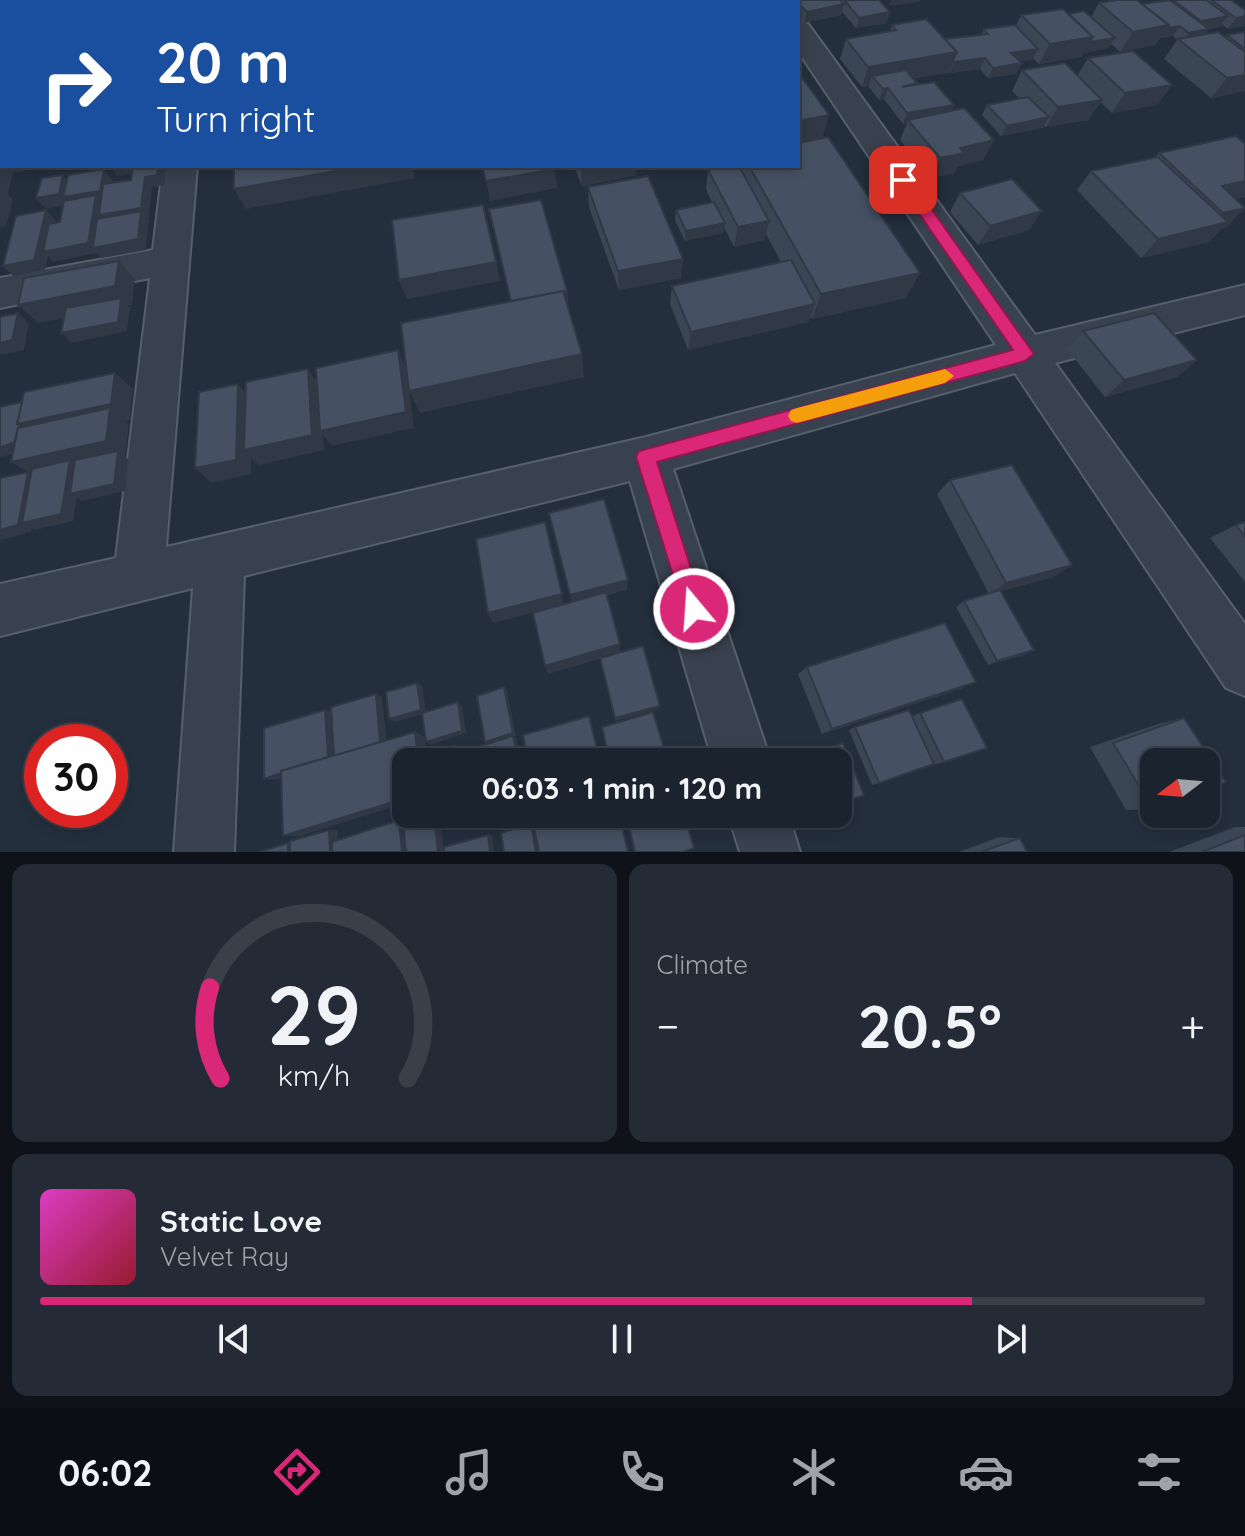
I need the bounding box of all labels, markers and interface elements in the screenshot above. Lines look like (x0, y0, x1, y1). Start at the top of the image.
text: 20 m (156, 27, 290, 97)
icon: right (24, 32, 128, 136)
text: Turn right (156, 96, 315, 141)
pin (869, 146, 937, 214)
icon: arrive (881, 158, 925, 202)
position arrow (652, 567, 736, 651)
speed limit sign: 30 (24, 724, 128, 828)
north arrow (1140, 748, 1220, 828)
map controls (1140, 748, 1220, 828)
text: 06:03 · 1 min · 120 m (482, 769, 762, 807)
text: Climate (657, 948, 748, 981)
text: 29 (267, 962, 362, 1066)
text: 20.5° (858, 988, 1002, 1063)
text: − (657, 998, 679, 1053)
text: + (1180, 998, 1205, 1053)
text: km/h (278, 1057, 351, 1093)
text: Static Love (160, 1202, 322, 1240)
text: Velvet Ray (160, 1240, 289, 1273)
icon: previous (212, 1317, 256, 1361)
icon: pause (600, 1317, 644, 1361)
icon: next (989, 1317, 1033, 1361)
icon: directions (269, 1444, 325, 1500)
icon: music (441, 1444, 497, 1500)
icon: phone (614, 1444, 670, 1500)
icon: climate (786, 1444, 842, 1500)
icon: car (958, 1444, 1014, 1500)
icon: filters (1131, 1444, 1187, 1500)
text: 06:02 (58, 1450, 153, 1495)

